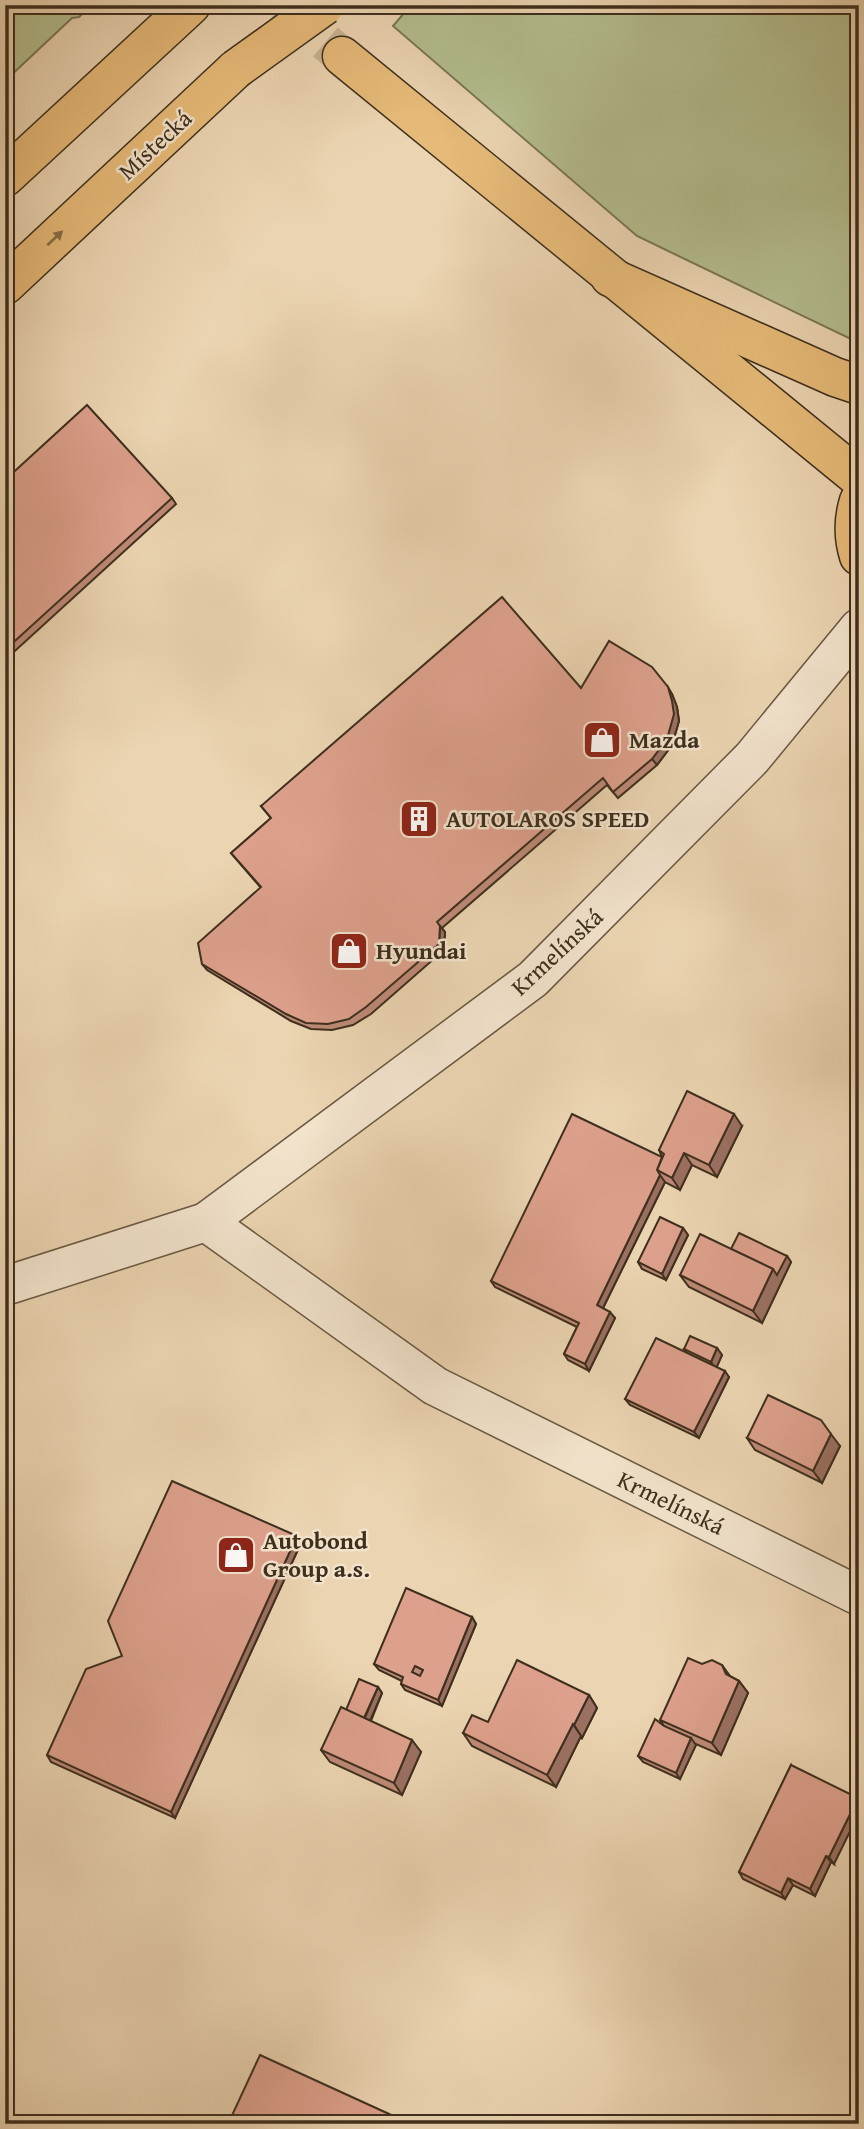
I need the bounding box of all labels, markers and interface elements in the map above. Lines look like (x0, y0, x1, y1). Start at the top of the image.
street label: Místecká (110, 101, 200, 188)
one-way arrow (46, 231, 63, 247)
shop icon: Mazda (581, 719, 623, 761)
place label: Mazda (629, 722, 700, 757)
building icon: AUTOLAROS SPEED (398, 798, 440, 840)
place label: AUTOLAROS SPEED (446, 801, 649, 836)
street label: Krmelínská (503, 899, 611, 1004)
shop icon: Hyundai (328, 930, 370, 972)
place label: Hyundai (376, 933, 466, 968)
street label: Krmelínská (612, 1462, 731, 1544)
place label: Autobond Group a.s. (263, 1523, 370, 1586)
shop icon: Autobond Group a.s. (215, 1534, 257, 1576)

